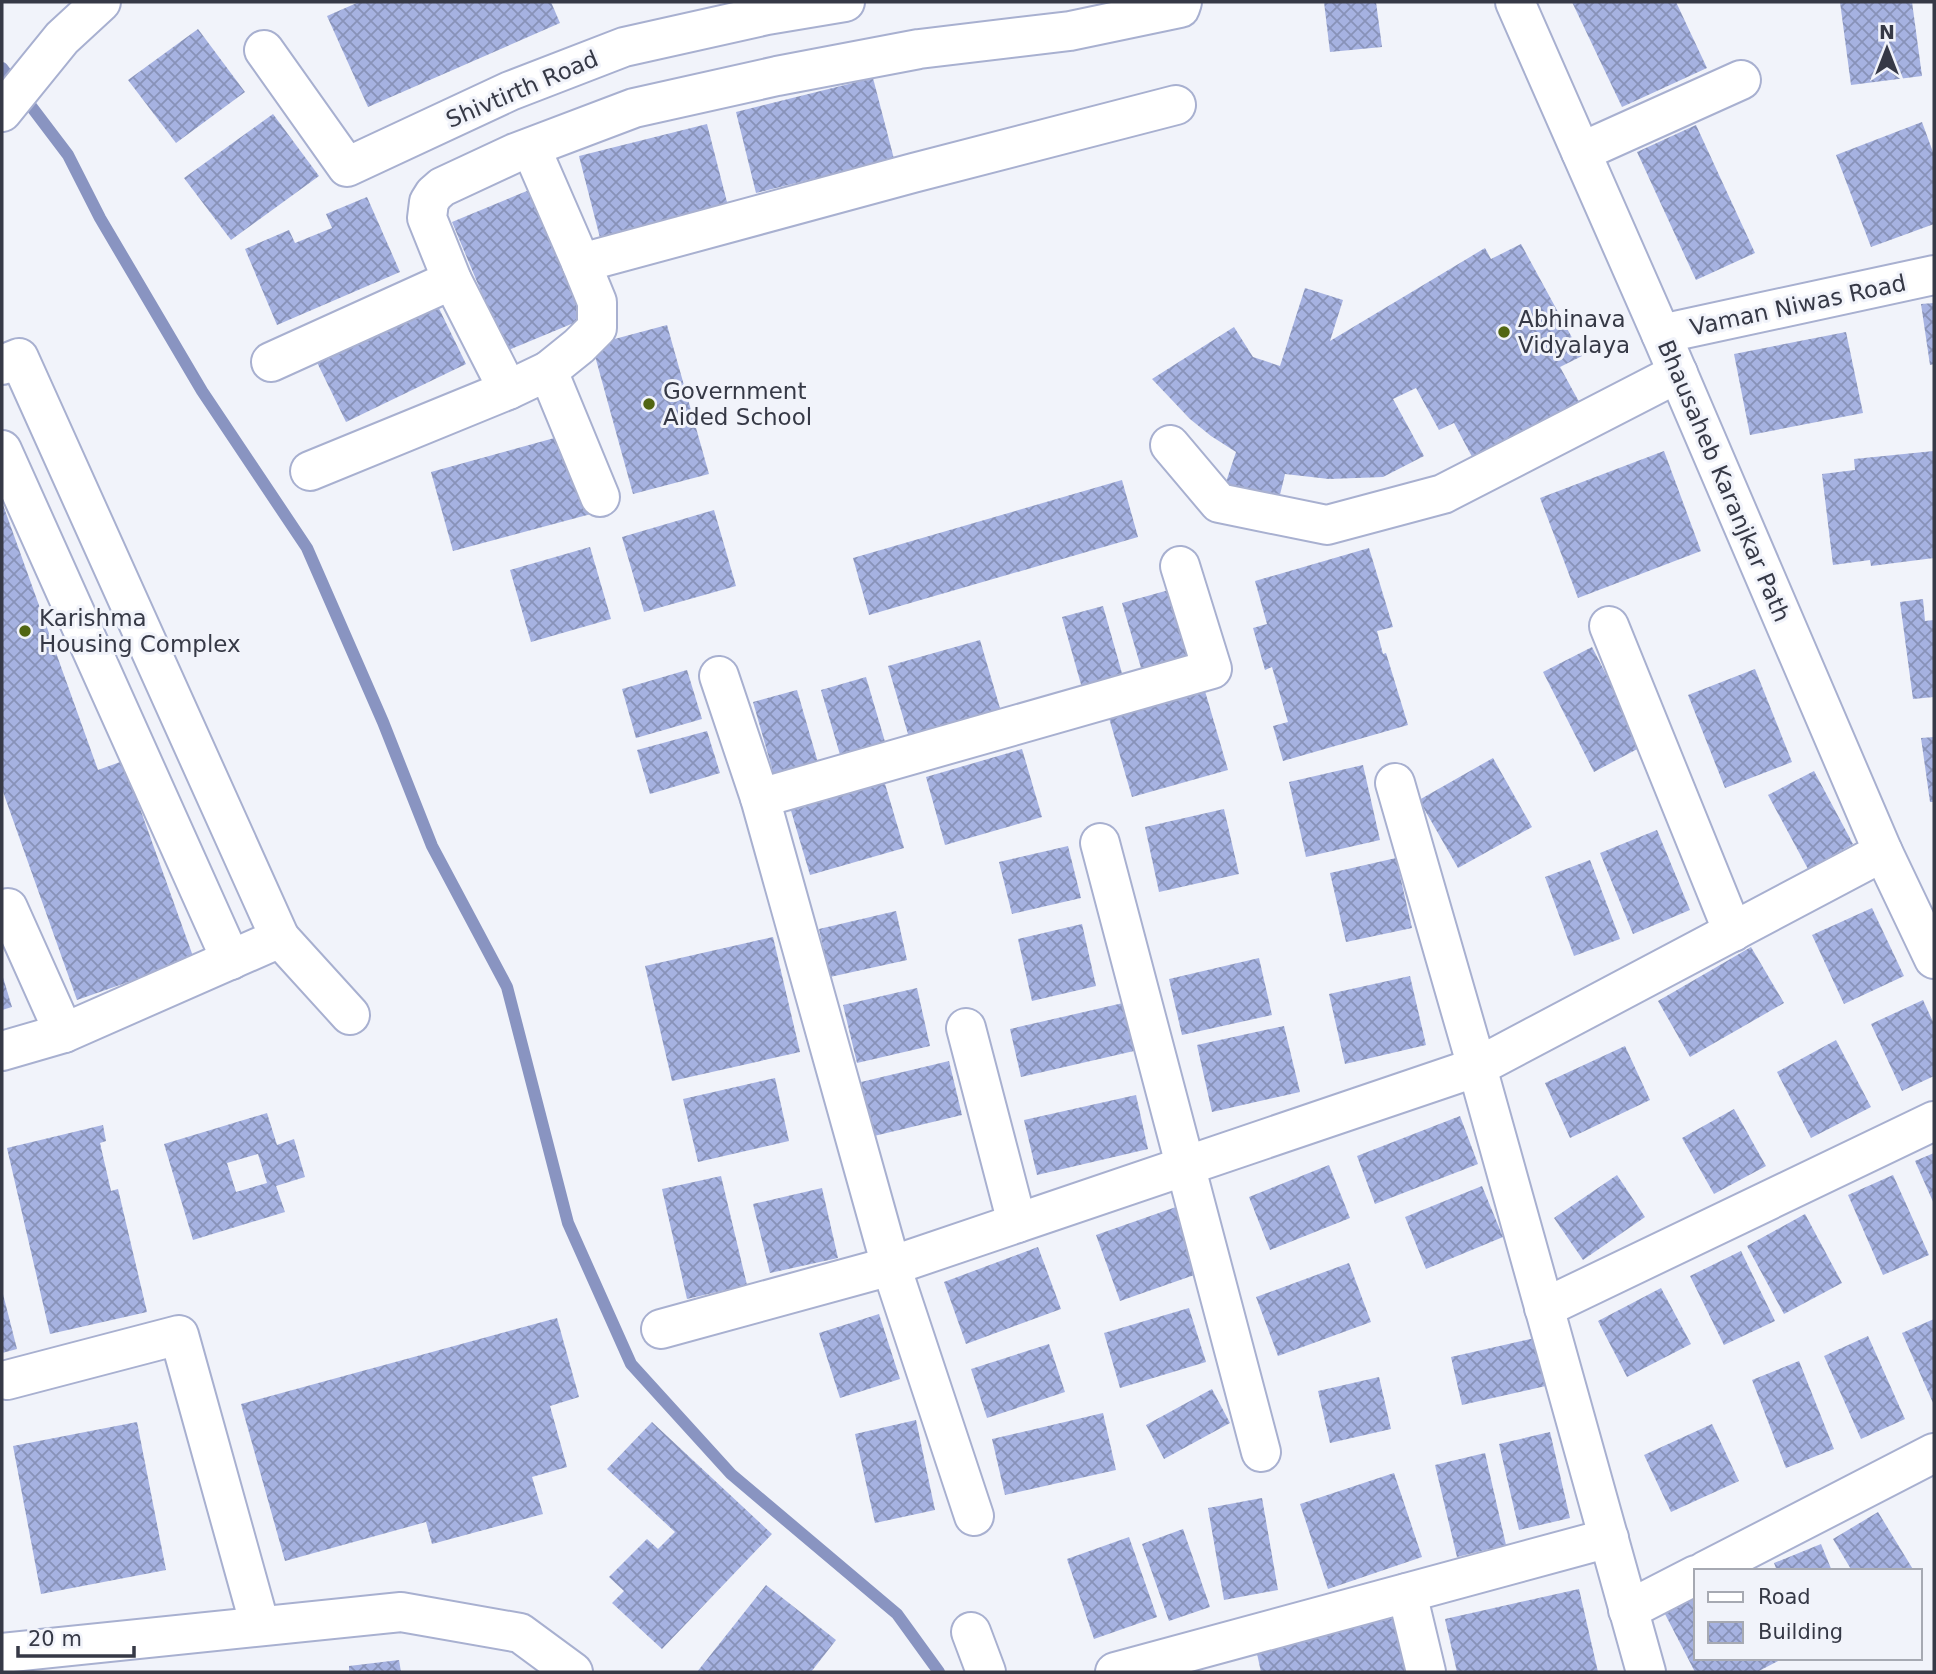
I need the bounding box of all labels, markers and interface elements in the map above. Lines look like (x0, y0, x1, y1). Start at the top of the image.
north arrow (1852, 14, 1922, 84)
text: N (1879, 21, 1895, 43)
street label: Shivtirth Road (442, 45, 602, 133)
street label: Vaman Niwas Road (1688, 269, 1908, 341)
place label: Abhinava Vidyalaya (1518, 306, 1630, 358)
marker: Abhinava Vidyalaya (1496, 324, 1512, 340)
street label: Bhausaheb Karanjkar Path (1653, 336, 1795, 626)
place label: Government Aided School (663, 378, 812, 430)
marker: Government Aided School (641, 396, 657, 412)
place label: Karishma Housing Complex (39, 605, 241, 657)
marker: Karishma Housing Complex (17, 623, 33, 639)
legend (1694, 1569, 1922, 1660)
text: Road (1758, 1585, 1811, 1609)
scale bar (18, 1614, 133, 1658)
text: Building (1758, 1620, 1843, 1644)
text: 20 m (28, 1627, 82, 1651)

